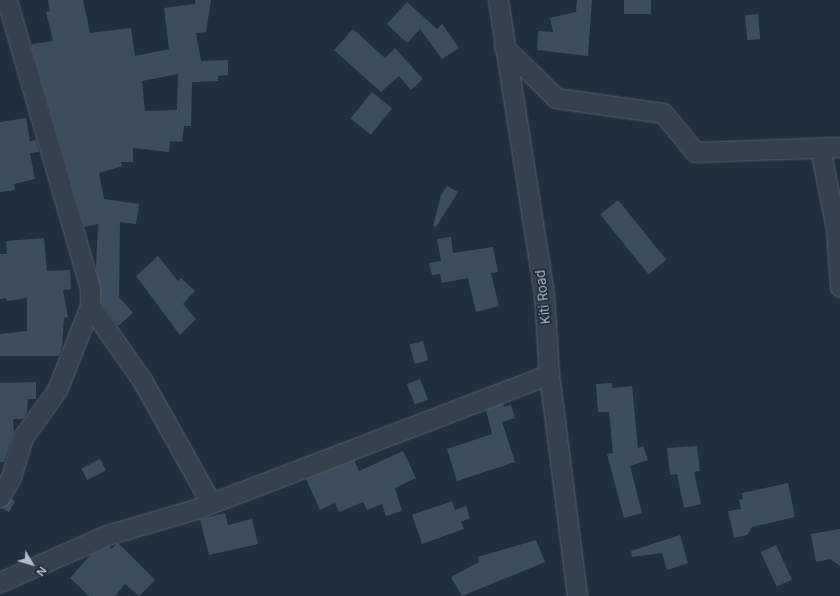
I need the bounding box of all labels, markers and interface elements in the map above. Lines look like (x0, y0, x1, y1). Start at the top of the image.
street label: Kiti Road (532, 269, 554, 325)
north arrow (12, 544, 52, 584)
text: N (33, 564, 50, 579)

